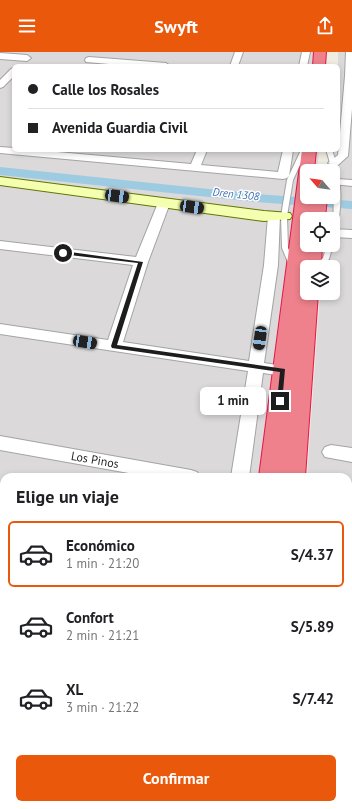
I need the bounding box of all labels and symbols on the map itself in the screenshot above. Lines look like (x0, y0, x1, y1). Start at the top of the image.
north arrow (300, 164, 340, 204)
water label: Dren 1308 (212, 185, 260, 203)
car (104, 188, 130, 204)
car (179, 199, 205, 215)
route start (54, 244, 72, 262)
car (252, 325, 268, 351)
car (72, 334, 98, 350)
callout: 1 min (200, 387, 266, 415)
route end (271, 392, 289, 410)
street label: Los Pinos (70, 448, 120, 471)

